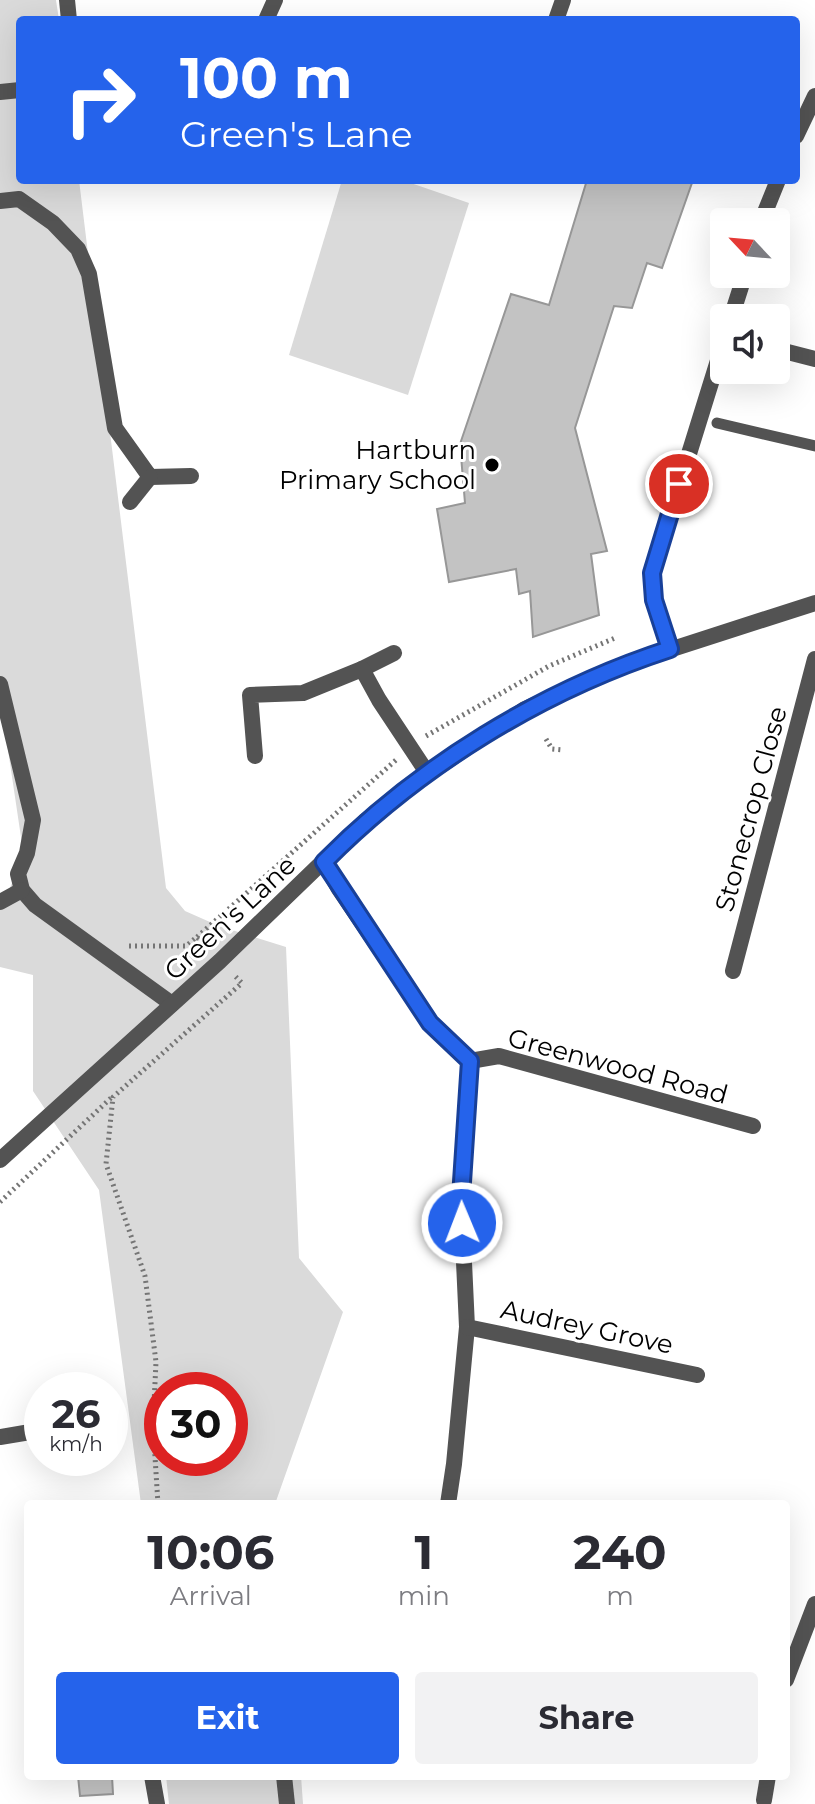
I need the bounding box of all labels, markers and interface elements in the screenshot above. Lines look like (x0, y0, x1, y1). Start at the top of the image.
text: 100 m (180, 44, 353, 112)
icon: right (48, 48, 152, 152)
text: Green's Lane (180, 112, 412, 156)
north arrow (710, 208, 790, 288)
map controls (710, 208, 790, 384)
button: sound (710, 304, 790, 384)
place label: Hartburn Primary School (279, 434, 476, 496)
pin (645, 450, 713, 518)
marker: Hartburn Primary School (483, 456, 501, 474)
icon: arrive (657, 462, 701, 506)
street label: Stonecrop Close (708, 703, 794, 915)
street label: Green's Lane (158, 849, 302, 987)
street label: Greenwood Road (505, 1021, 731, 1111)
position arrow (420, 1181, 504, 1265)
street label: Audrey Grove (498, 1293, 676, 1361)
speed limit sign: 30 (144, 1372, 248, 1476)
text: 26 (51, 1389, 101, 1438)
text: km/h (49, 1432, 103, 1456)
text: 10:06 (147, 1523, 274, 1581)
text: 1 (414, 1523, 433, 1581)
text: 240 (573, 1523, 667, 1581)
text: Arrival (170, 1580, 252, 1612)
text: min (398, 1580, 450, 1612)
text: m (606, 1580, 634, 1612)
button: Exit (56, 1672, 399, 1764)
button: Share (415, 1672, 758, 1764)

